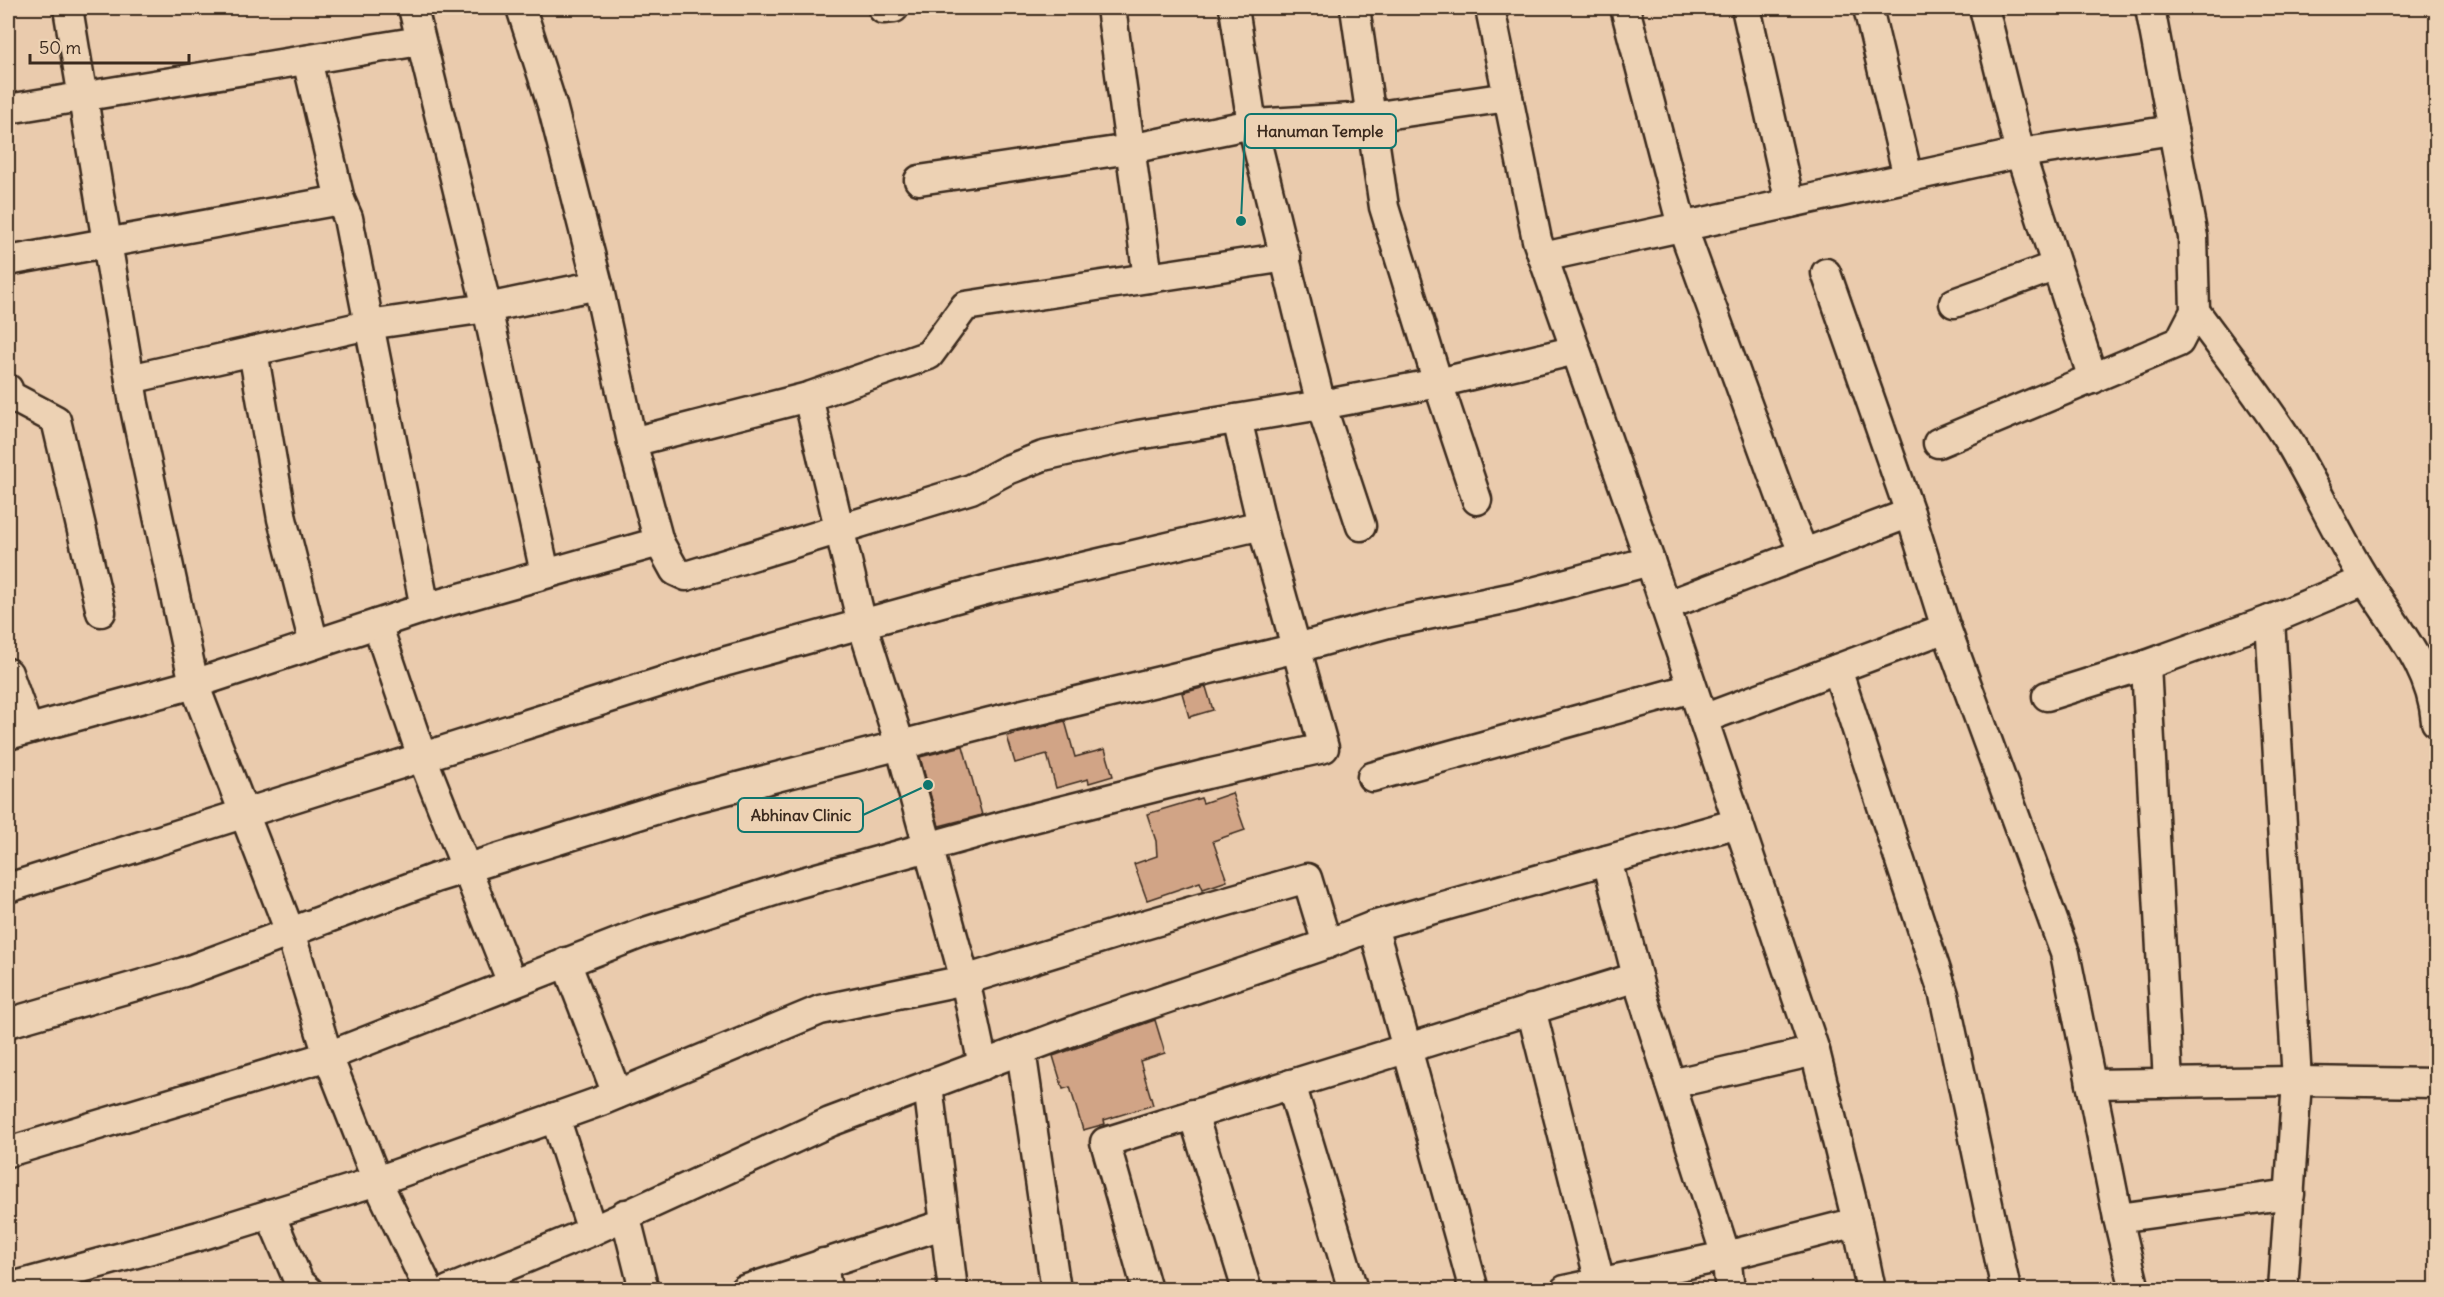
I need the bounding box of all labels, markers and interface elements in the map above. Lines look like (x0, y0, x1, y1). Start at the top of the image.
scale bar (30, 27, 189, 65)
text: 50 m (39, 36, 81, 59)
callout: Hanuman Temple (1245, 114, 1396, 148)
text: Hanuman Temple (1257, 121, 1384, 142)
callout: Abhinav Clinic (738, 798, 863, 832)
text: Abhinav Clinic (751, 805, 851, 825)

